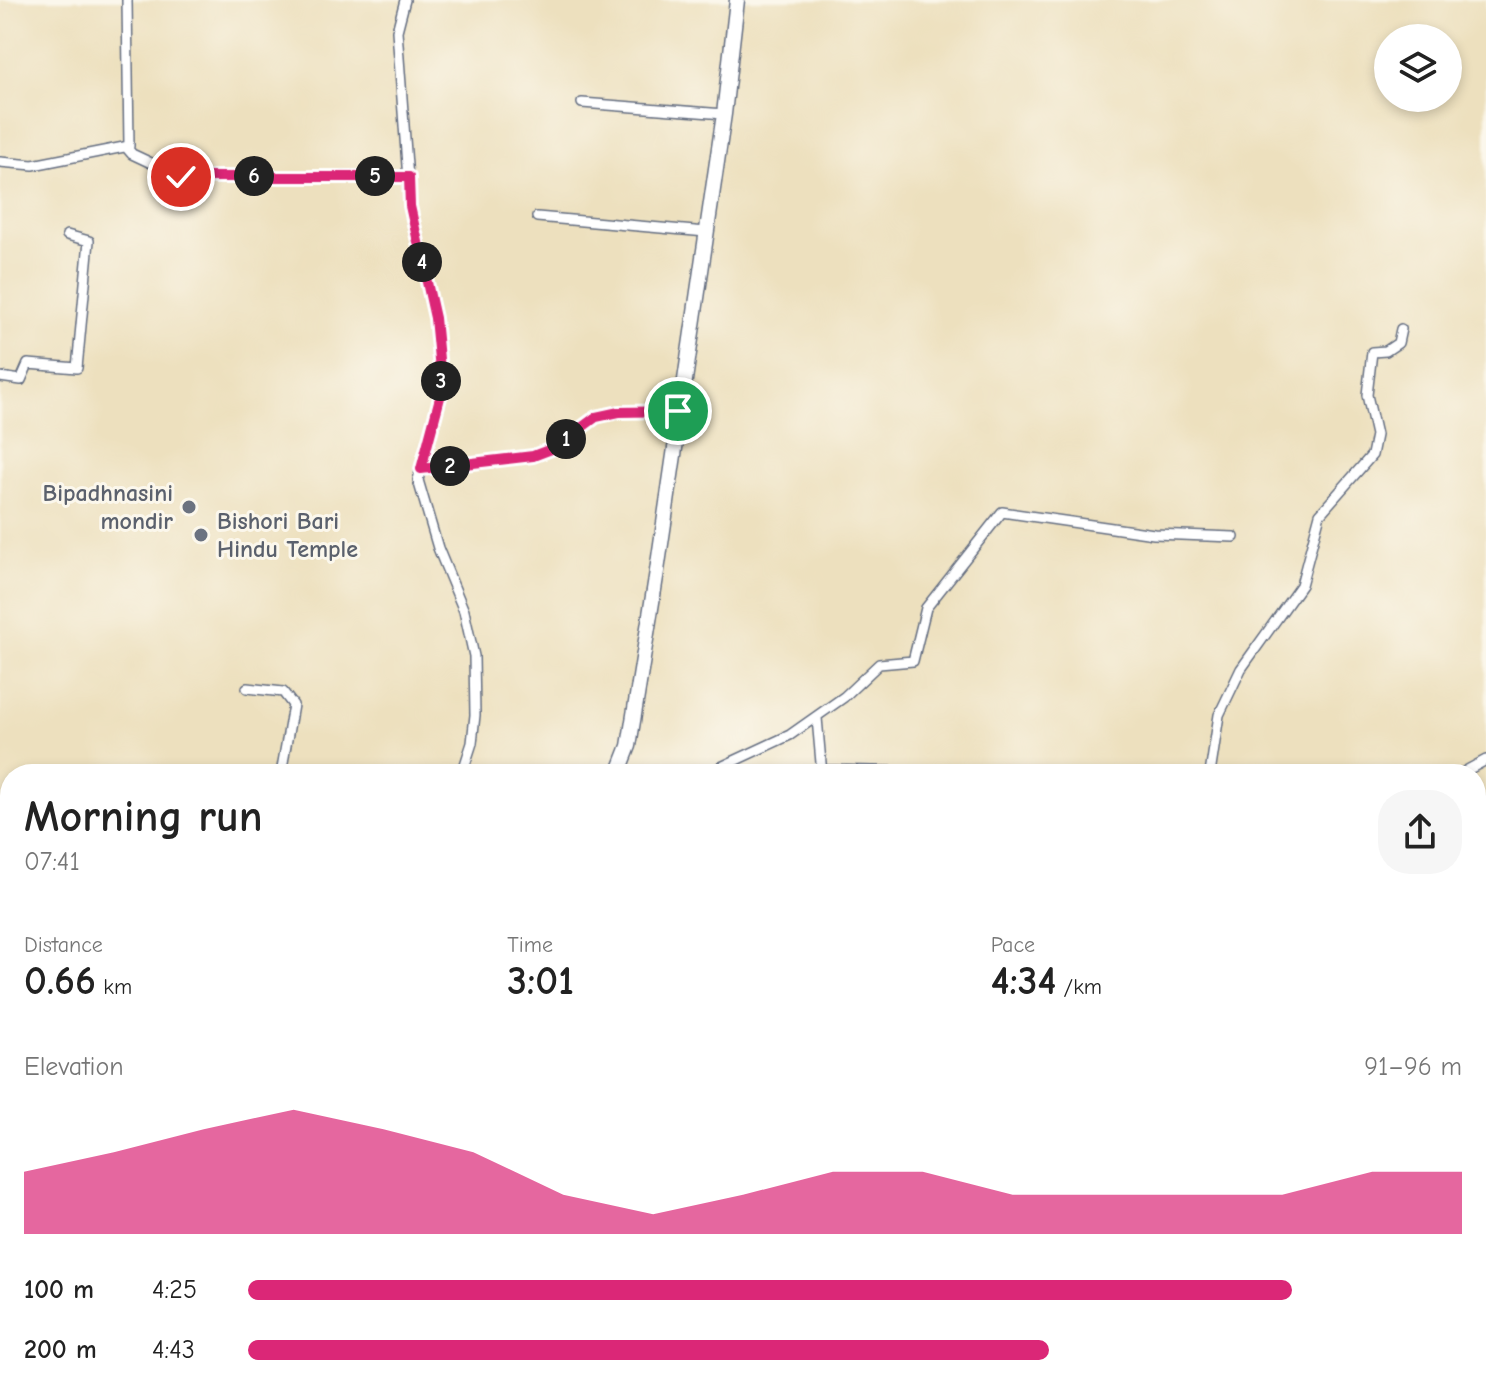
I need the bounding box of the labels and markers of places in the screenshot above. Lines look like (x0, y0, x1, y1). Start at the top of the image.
pin (147, 143, 215, 211)
pin: 6 (234, 156, 274, 196)
pin: 5 (355, 156, 395, 196)
pin: 4 (402, 242, 442, 282)
pin: 3 (421, 361, 461, 401)
pin (644, 377, 712, 445)
pin: 1 (546, 419, 586, 459)
pin: 2 (430, 446, 470, 486)
place label: Bipadhnasini mondir (42, 479, 173, 535)
marker: Bipadhnasini mondir (180, 498, 198, 516)
place label: Bishori Bari Hindu Temple (217, 507, 358, 563)
marker: Bishori Bari Hindu Temple (192, 526, 210, 544)

